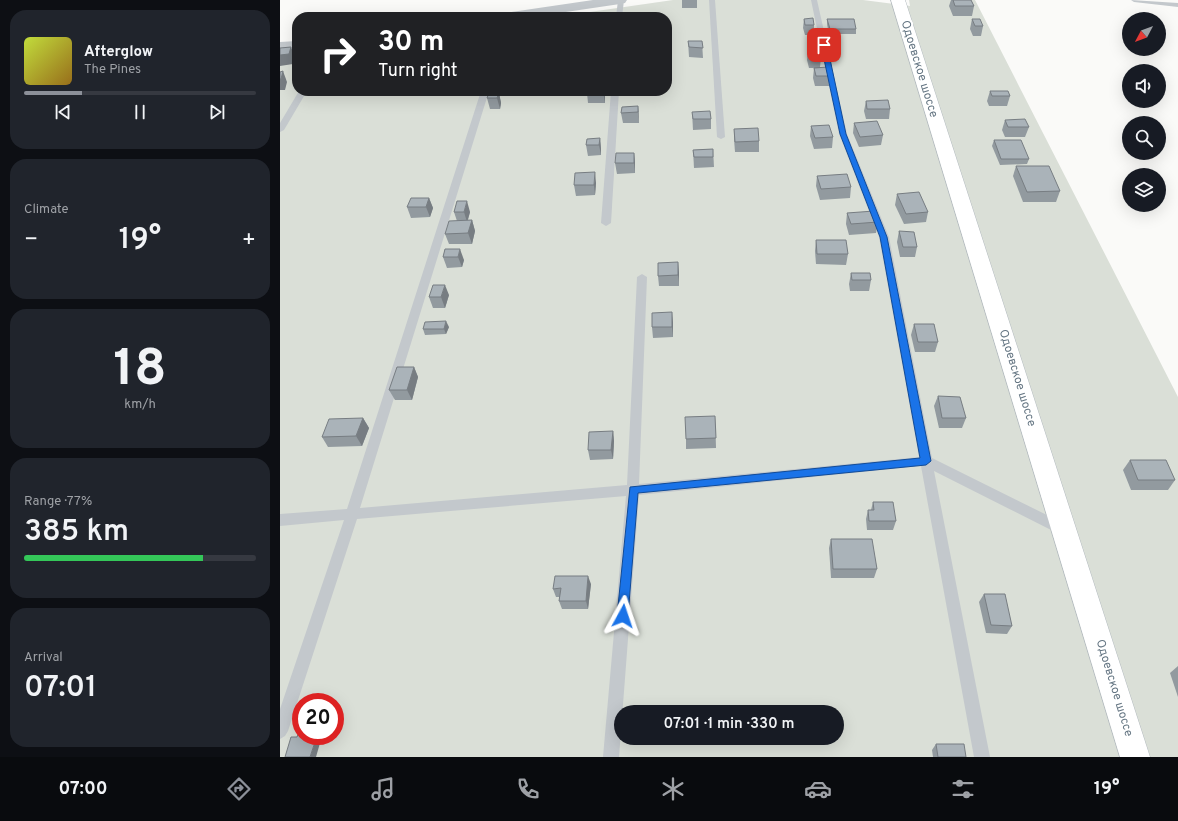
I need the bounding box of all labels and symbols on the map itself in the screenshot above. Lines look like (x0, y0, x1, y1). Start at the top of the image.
north arrow (1122, 12, 1166, 56)
street label: Одоевское шоссе (897, 18, 941, 120)
pin (807, 28, 841, 62)
street label: Одоевское шоссе (995, 327, 1039, 429)
position arrow (602, 595, 644, 637)
street label: Одоевское шоссе (1092, 637, 1136, 739)
speed limit sign: 20 (292, 693, 344, 745)

